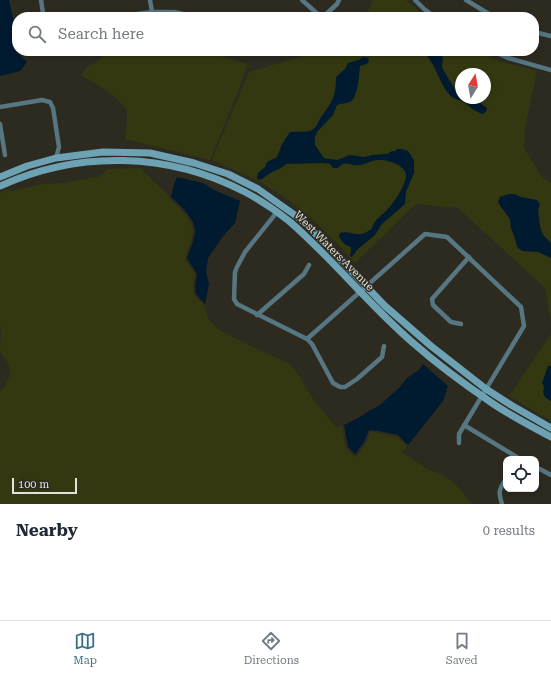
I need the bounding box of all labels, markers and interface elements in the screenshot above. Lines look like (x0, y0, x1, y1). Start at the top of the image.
search box (12, 12, 539, 56)
icon: search (26, 23, 48, 45)
text: Search here (58, 25, 144, 43)
north arrow (455, 68, 491, 104)
street label: West Waters Avenue (291, 208, 377, 294)
map controls (503, 456, 539, 492)
button: locate (503, 456, 539, 492)
scale bar (12, 476, 77, 495)
text: 100 m (18, 478, 49, 491)
text: Nearby (16, 520, 78, 540)
text: 0 results (483, 523, 535, 538)
tab: Map (73, 630, 97, 667)
tab: Directions (244, 630, 299, 667)
tab: Saved (446, 630, 478, 667)

